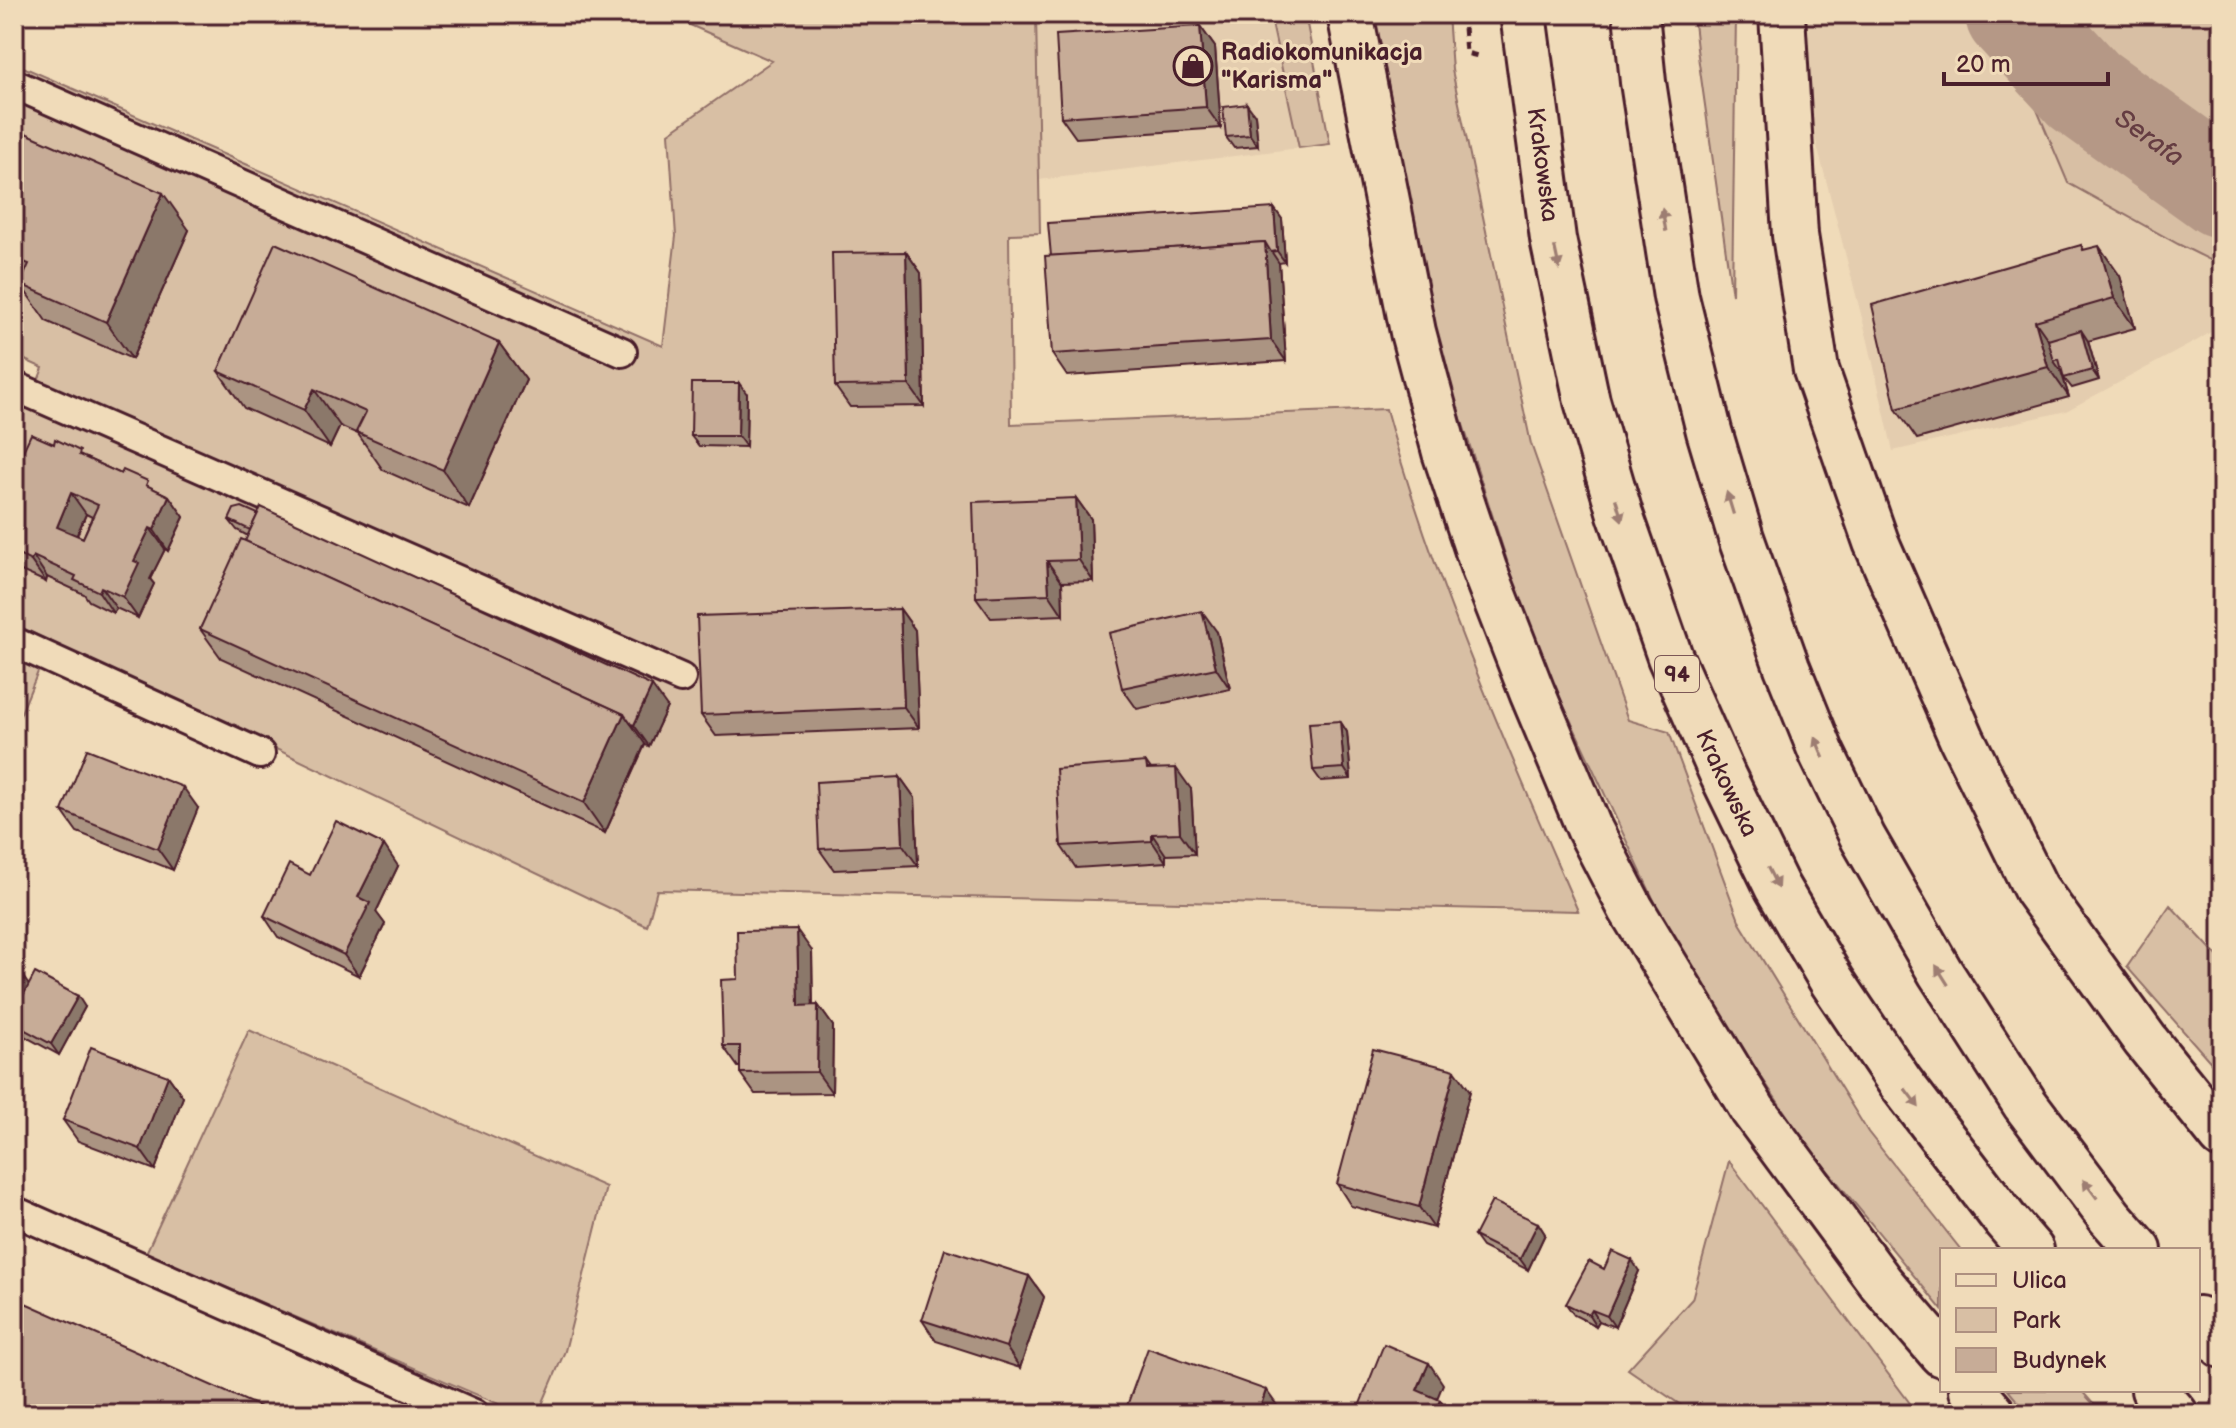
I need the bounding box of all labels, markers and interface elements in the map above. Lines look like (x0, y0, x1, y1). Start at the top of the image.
scale bar (1944, 36, 2108, 86)
place label: Radiokomunikacja "Karisma" (1221, 38, 1423, 95)
shop icon: Radiokomunikacja "Karisma" (1172, 45, 1214, 87)
text: 20 m (1956, 50, 2011, 79)
water label: Serafa (2108, 103, 2189, 173)
street label: Krakowska (1521, 106, 1565, 224)
one-way arrow (1657, 207, 1670, 232)
one-way arrow (1551, 245, 1564, 270)
one-way arrow (1723, 490, 1736, 514)
one-way arrow (1613, 498, 1626, 522)
road number: 94 (1655, 656, 1699, 692)
street label: Krakowska (1689, 725, 1764, 841)
one-way arrow (1813, 735, 1826, 759)
one-way arrow (1766, 867, 1780, 890)
one-way arrow (1935, 965, 1950, 986)
one-way arrow (1903, 1088, 1919, 1108)
one-way arrow (2082, 1179, 2098, 1200)
legend (1940, 1248, 2200, 1392)
text: Ulica (2012, 1266, 2067, 1295)
text: Park (2012, 1306, 2060, 1335)
text: Budynek (2012, 1346, 2106, 1375)

